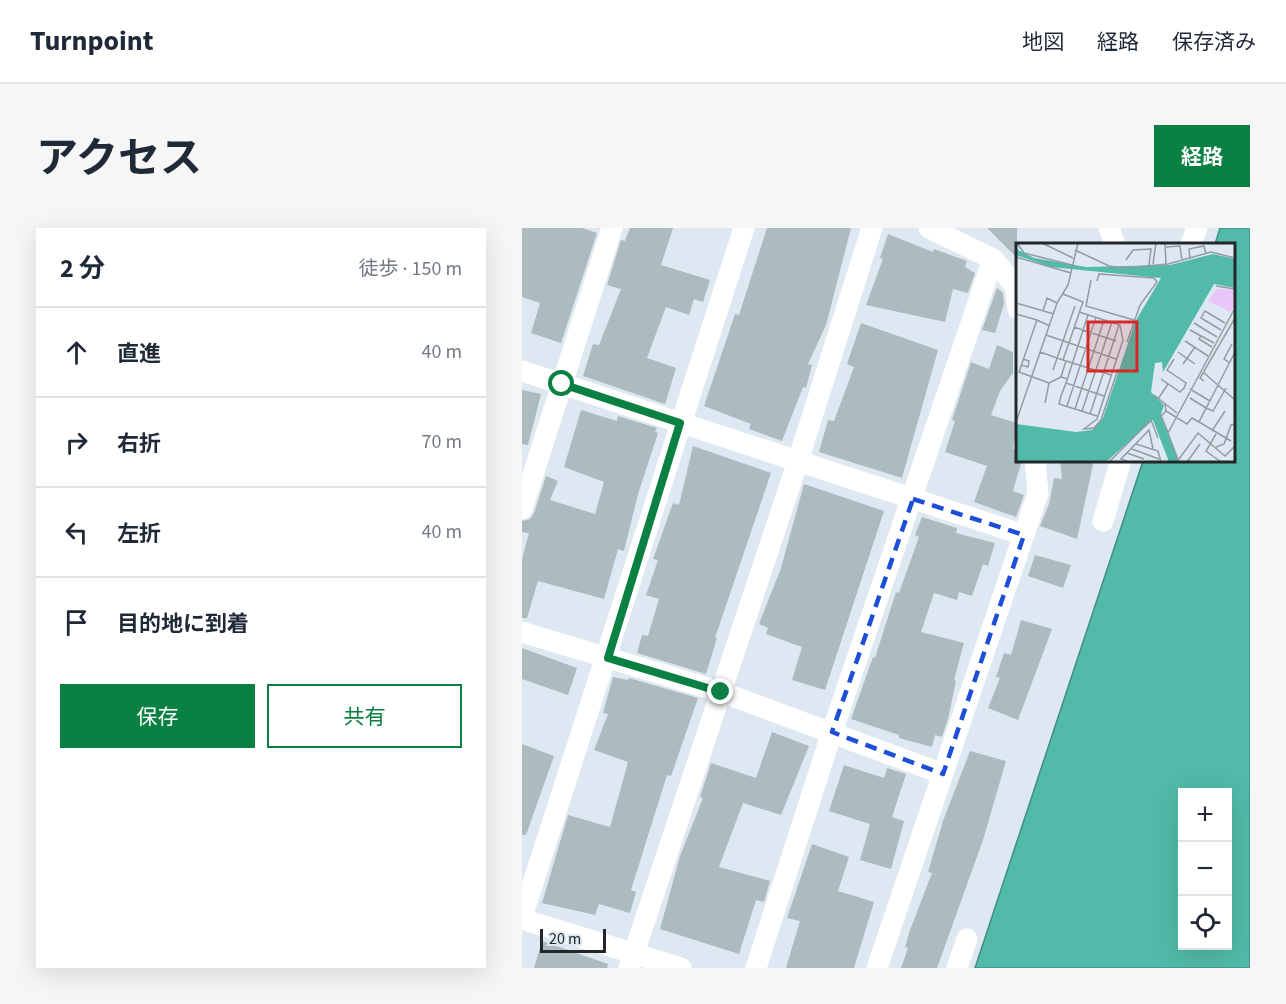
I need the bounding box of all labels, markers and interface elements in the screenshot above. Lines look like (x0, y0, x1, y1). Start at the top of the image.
text: Turnpoint (30, 21, 154, 61)
text: 地図 (1022, 27, 1064, 57)
text: 経路 (1097, 27, 1139, 57)
text: 保存済み (1172, 27, 1256, 57)
button: 経路 (1154, 125, 1250, 187)
text: アクセス (36, 129, 202, 189)
inset map (1016, 243, 1235, 462)
text: 2 分 (60, 250, 105, 287)
text: 徒歩 · 150 m (359, 255, 462, 283)
icon: ahead (60, 336, 93, 369)
text: 直進 (117, 338, 161, 370)
text: 40 m (422, 338, 462, 366)
route start (548, 370, 574, 396)
icon: right (60, 426, 93, 459)
text: 右折 (117, 428, 161, 460)
text: 70 m (422, 428, 462, 456)
icon: left (60, 516, 93, 549)
text: 左折 (117, 518, 161, 550)
text: 40 m (422, 518, 462, 546)
icon: arrive (60, 606, 93, 639)
text: 目的地に到着 (117, 608, 249, 640)
route end (707, 678, 733, 704)
button: 保存 (60, 684, 255, 748)
button: 共有 (267, 684, 462, 748)
map controls (1178, 788, 1232, 950)
button: + (1178, 788, 1232, 842)
button: − (1178, 842, 1232, 896)
button: locate (1178, 896, 1232, 950)
scale bar (540, 926, 606, 954)
text: 20 m (549, 928, 581, 950)

